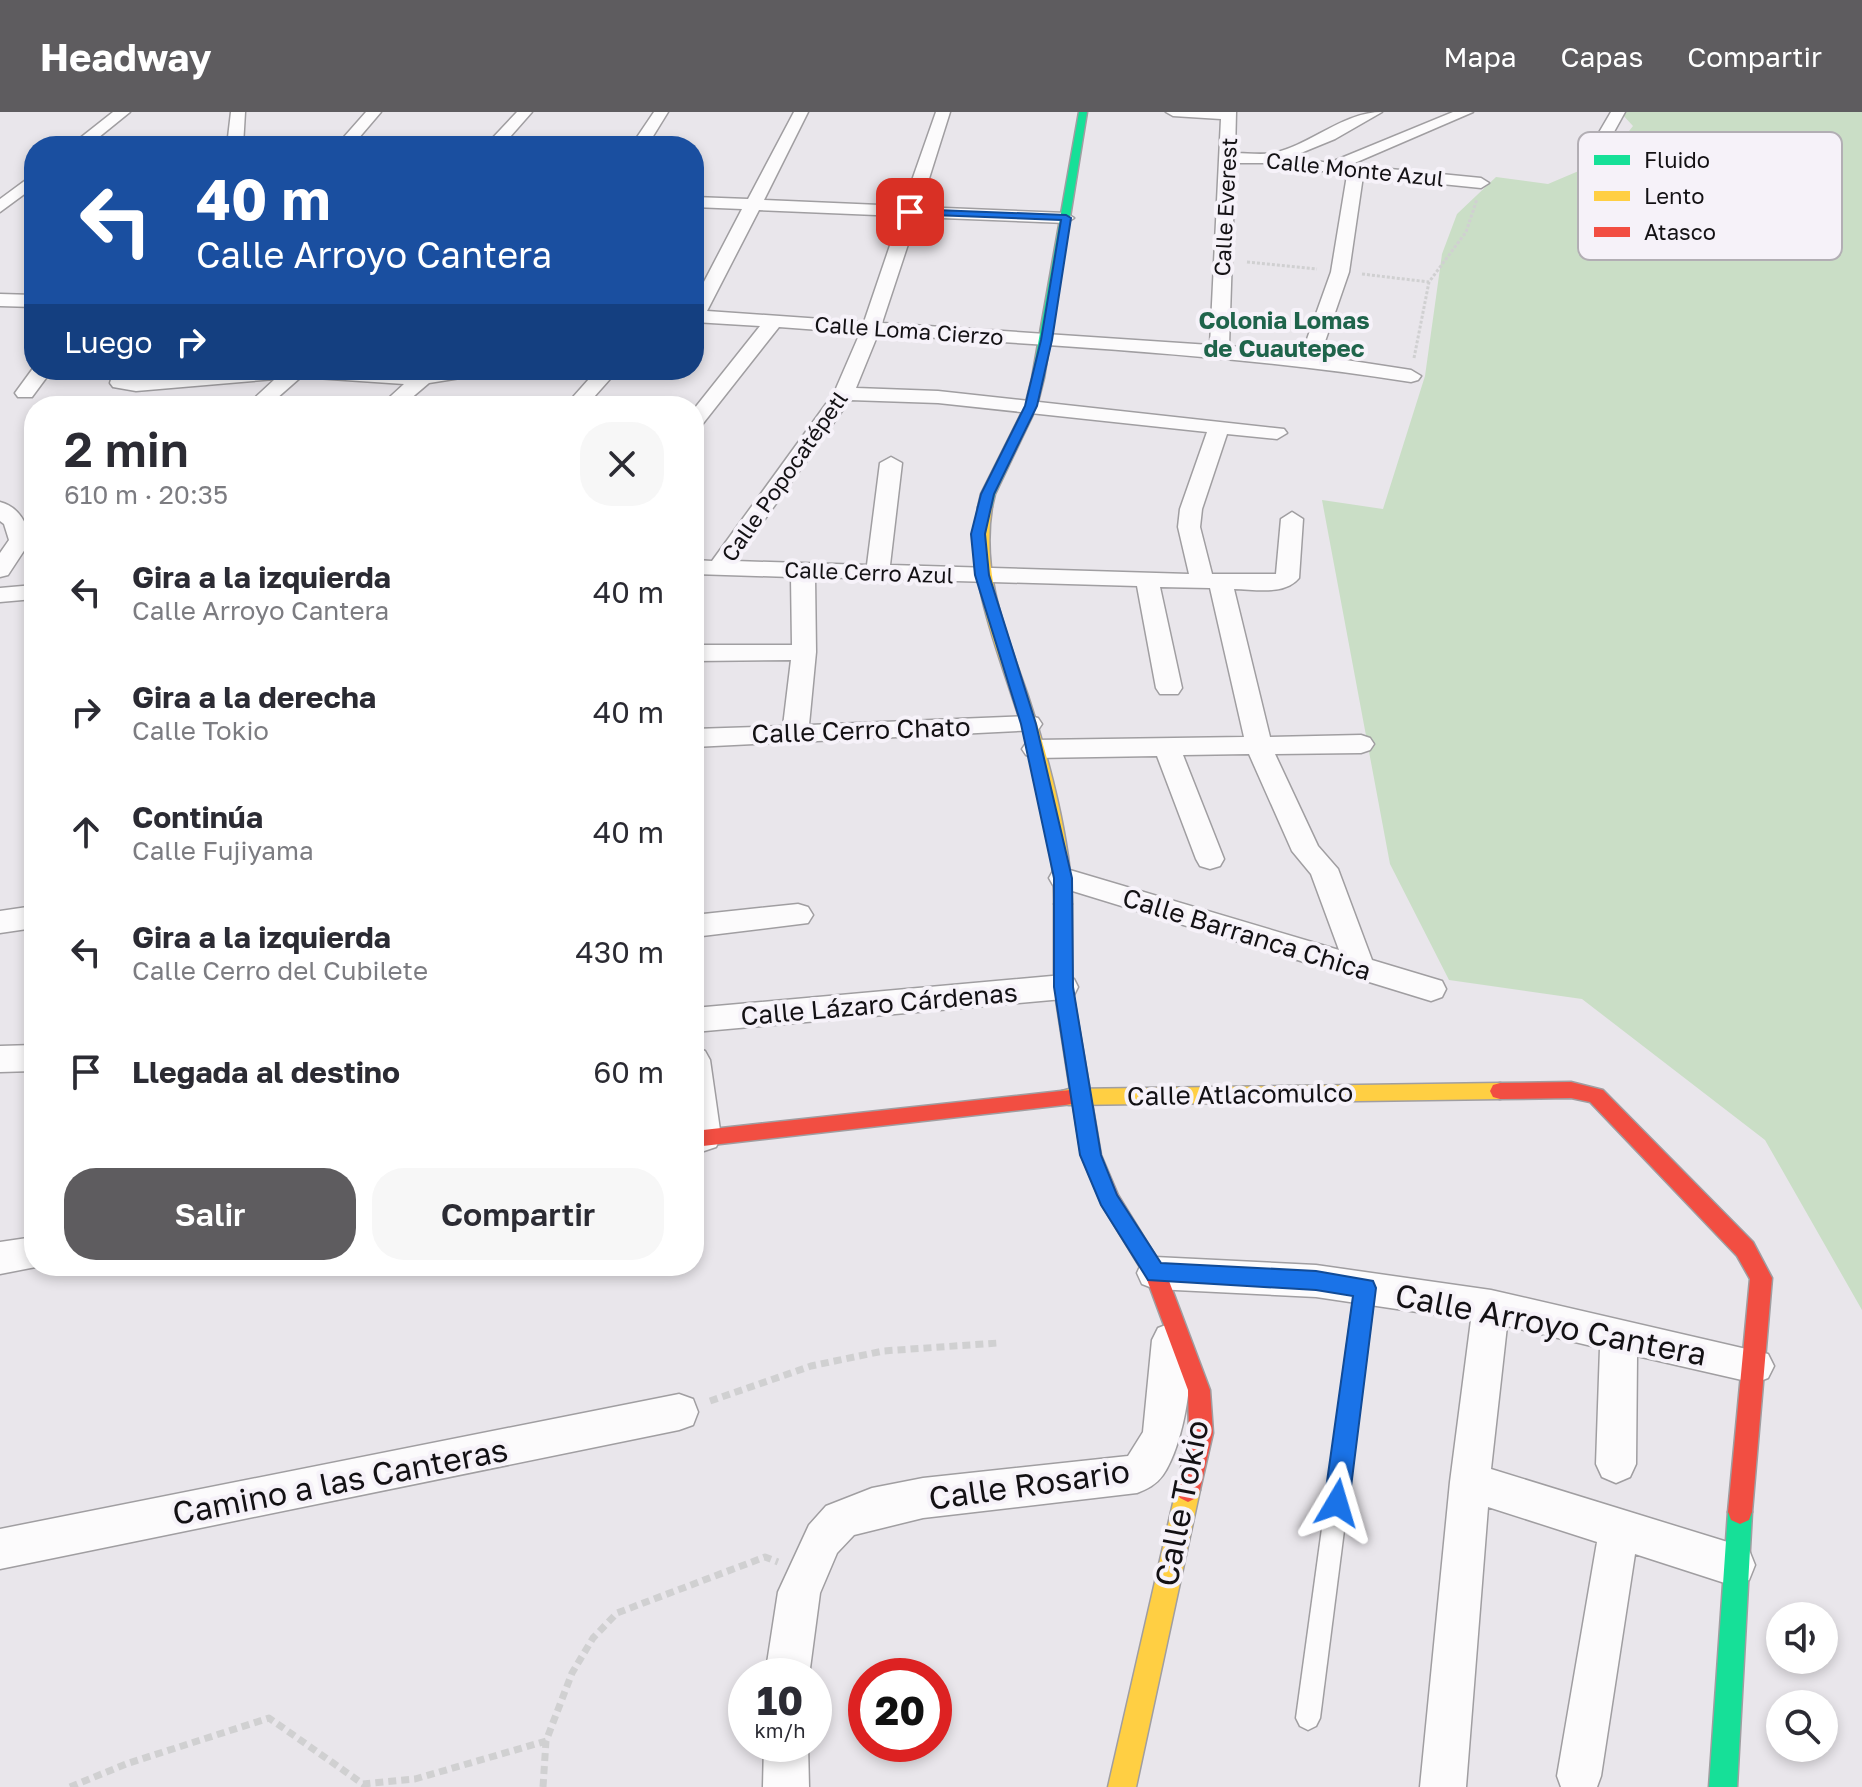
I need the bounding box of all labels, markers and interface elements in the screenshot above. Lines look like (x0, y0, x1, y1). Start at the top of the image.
text: Headway (40, 34, 212, 79)
text: Mapa (1444, 40, 1516, 73)
text: Capas (1560, 40, 1643, 73)
text: Compartir (1687, 40, 1822, 73)
legend (1578, 132, 1842, 260)
street label: Calle Everest (1208, 137, 1242, 277)
street label: Calle Monte Azul (1265, 146, 1445, 192)
text: Fluido (1644, 146, 1710, 173)
text: 40 m (196, 165, 330, 232)
icon: left (64, 168, 168, 272)
pin (876, 178, 944, 246)
text: Lento (1644, 182, 1704, 209)
icon: arrive (888, 190, 932, 234)
text: Atasco (1644, 218, 1716, 245)
text: Calle Arroyo Cantera (196, 233, 552, 276)
district label: Colonia Lomas de Cuautepec (1198, 305, 1370, 362)
street label: Calle Loma Cierzo (814, 310, 1004, 350)
icon: right (169, 320, 213, 364)
text: Luego (64, 324, 153, 360)
street label: Calle Popocatépetl (715, 386, 853, 566)
text: 2 min (64, 420, 189, 478)
button: close (580, 422, 664, 506)
text: 610 m · 20:35 (64, 479, 228, 510)
street label: Calle Cerro Azul (784, 556, 954, 588)
text: Gira a la izquierda (132, 559, 391, 595)
icon: left (64, 570, 108, 614)
text: 40 m (593, 574, 664, 610)
text: Calle Arroyo Cantera (132, 595, 389, 626)
text: Gira a la derecha (132, 679, 376, 715)
icon: right (64, 690, 108, 734)
text: 40 m (593, 694, 664, 730)
street label: Calle Cerro Chato (751, 711, 971, 749)
text: Calle Tokio (132, 715, 269, 746)
text: Continúa (132, 799, 263, 835)
icon: ahead (64, 810, 108, 854)
text: 40 m (593, 814, 664, 850)
text: Calle Fujiyama (132, 835, 314, 866)
street label: Calle Barranca Chica (1119, 881, 1375, 987)
text: Gira a la izquierda (132, 919, 391, 955)
icon: left (64, 930, 108, 974)
text: 430 m (576, 934, 664, 970)
text: Calle Cerro del Cubilete (132, 955, 428, 986)
street label: Calle Lázaro Cárdenas (739, 976, 1019, 1032)
icon: arrive (64, 1050, 108, 1094)
text: Llegada al destino (132, 1054, 400, 1090)
text: 60 m (593, 1054, 664, 1090)
street label: Calle Atlacomulco (1127, 1077, 1353, 1111)
button: Salir (64, 1168, 356, 1260)
button: Compartir (372, 1168, 664, 1260)
street label: Calle Arroyo Cantera (1392, 1275, 1710, 1373)
street label: Calle Tokio (1146, 1417, 1216, 1589)
street label: Camino a las Canteras (169, 1430, 511, 1532)
street label: Calle Rosario (926, 1451, 1132, 1517)
position arrow (1295, 1461, 1379, 1545)
map controls (1766, 1602, 1838, 1762)
button: sound (1766, 1602, 1838, 1674)
speed limit sign: 20 (848, 1658, 952, 1762)
text: 10 (757, 1676, 803, 1724)
button: search (1766, 1690, 1838, 1762)
text: km/h (755, 1718, 805, 1742)

